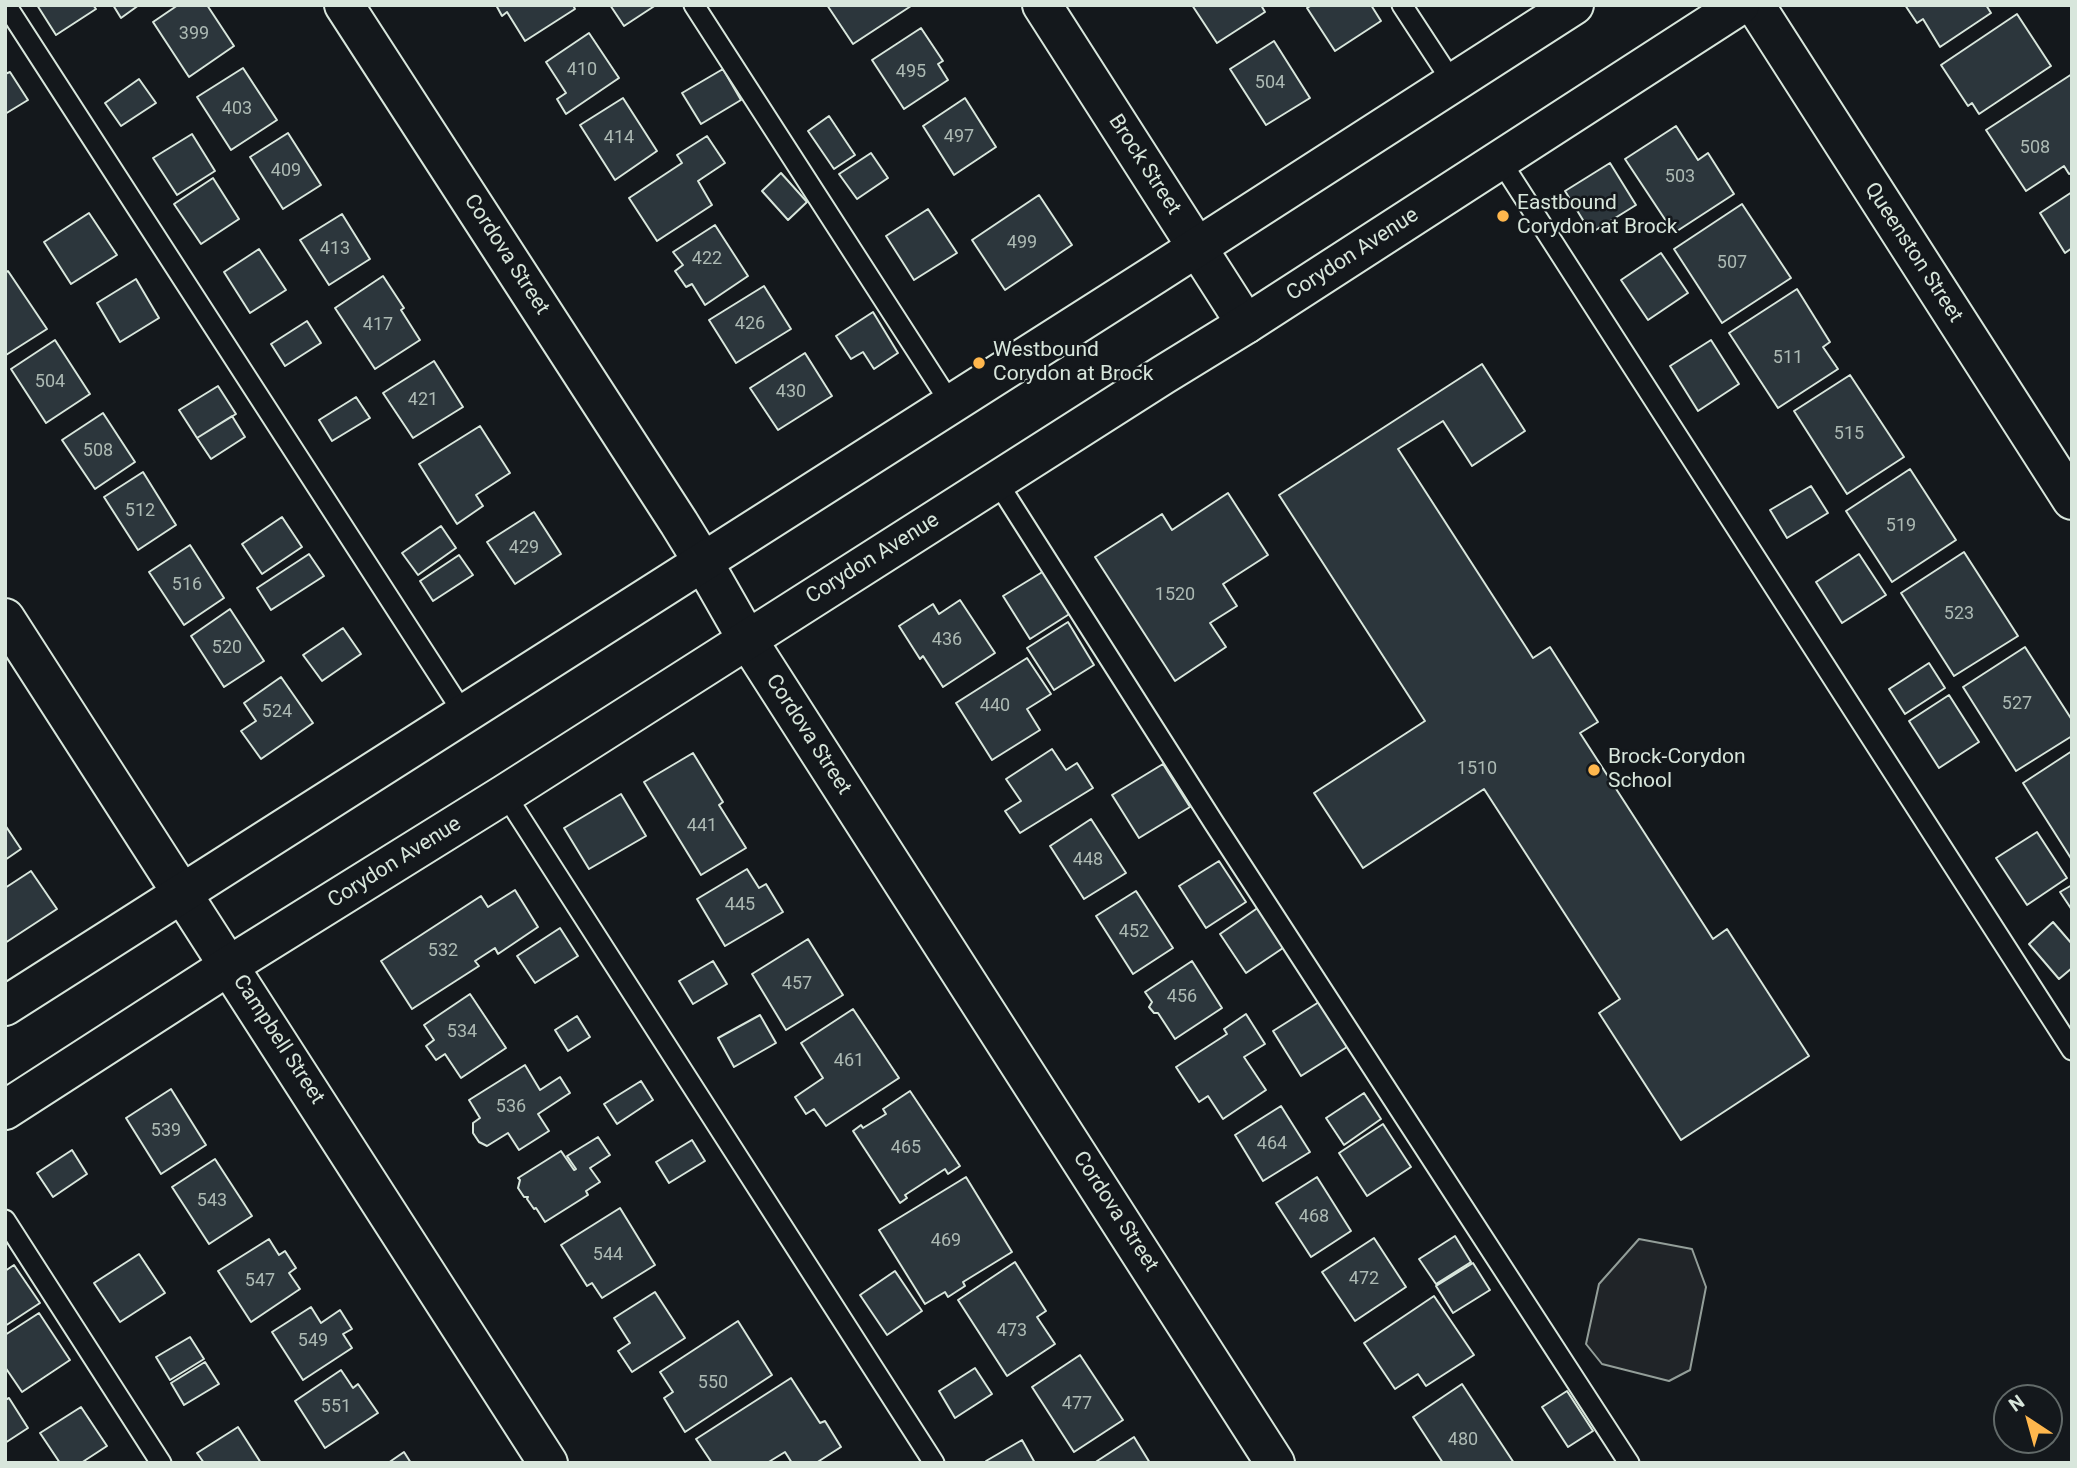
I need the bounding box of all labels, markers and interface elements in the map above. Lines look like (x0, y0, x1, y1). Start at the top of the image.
house number: 399 (179, 23, 209, 45)
house number: 410 (567, 59, 597, 81)
house number: 495 (896, 61, 926, 83)
house number: 504 (1255, 72, 1285, 94)
house number: 403 (222, 98, 252, 120)
street label: Brock Street (1102, 110, 1186, 220)
house number: 497 (944, 126, 974, 148)
house number: 414 (604, 127, 634, 149)
house number: 508 (2020, 137, 2050, 159)
house number: 409 (271, 160, 301, 182)
house number: 503 (1665, 166, 1695, 188)
street label: Queenston Street (1858, 178, 1968, 328)
street label: Cordova Street (458, 190, 554, 320)
place label: Eastbound Corydon at Brock (1517, 191, 1677, 241)
street label: Corydon Avenue (1282, 203, 1424, 307)
marker: Eastbound Corydon at Brock (1495, 208, 1511, 224)
house number: 499 (1007, 232, 1037, 254)
house number: 413 (320, 238, 350, 260)
house number: 422 (692, 248, 722, 270)
house number: 507 (1717, 252, 1747, 274)
house number: 426 (735, 313, 765, 335)
house number: 417 (363, 314, 393, 336)
place label: Westbound Corydon at Brock (993, 338, 1153, 388)
house number: 511 (1773, 347, 1803, 369)
marker: Westbound Corydon at Brock (971, 355, 987, 371)
house number: 504 (35, 371, 65, 393)
house number: 430 (776, 381, 806, 403)
house number: 421 (408, 389, 438, 411)
house number: 515 (1834, 423, 1864, 445)
house number: 508 (83, 440, 113, 462)
house number: 512 (125, 500, 155, 522)
street label: Corydon Avenue (802, 508, 944, 610)
house number: 519 (1886, 515, 1916, 537)
house number: 429 (509, 537, 539, 559)
house number: 516 (172, 574, 202, 596)
house number: 1520 (1155, 584, 1195, 606)
house number: 523 (1944, 603, 1974, 625)
house number: 436 (932, 629, 962, 651)
house number: 520 (212, 637, 242, 659)
street label: Cordova Street (760, 670, 856, 800)
house number: 527 (2002, 693, 2032, 715)
house number: 440 (980, 695, 1010, 717)
house number: 524 (262, 701, 292, 723)
place label: Brock-Corydon School (1608, 745, 1746, 795)
house number: 1510 (1457, 758, 1497, 780)
marker: Brock-Corydon School (1586, 762, 1602, 778)
street label: Corydon Avenue (324, 812, 466, 914)
house number: 441 (687, 815, 717, 837)
house number: 448 (1073, 849, 1103, 871)
house number: 445 (725, 894, 755, 916)
house number: 452 (1119, 921, 1149, 943)
house number: 532 (428, 940, 458, 962)
street label: Campbell Street (227, 971, 329, 1109)
house number: 457 (782, 973, 812, 995)
house number: 456 (1167, 986, 1197, 1008)
house number: 534 (447, 1021, 477, 1043)
house number: 461 (834, 1050, 864, 1072)
house number: 536 (496, 1096, 526, 1118)
house number: 539 (151, 1120, 181, 1142)
house number: 464 (1257, 1133, 1287, 1155)
house number: 465 (891, 1137, 921, 1159)
street label: Cordova Street (1067, 1147, 1163, 1277)
house number: 543 (197, 1190, 227, 1212)
house number: 468 (1299, 1206, 1329, 1228)
house number: 469 (931, 1230, 961, 1252)
house number: 544 (593, 1244, 623, 1266)
house number: 472 (1349, 1268, 1379, 1290)
house number: 547 (245, 1270, 275, 1292)
house number: 473 (997, 1320, 1027, 1342)
house number: 549 (298, 1330, 328, 1352)
house number: 550 (698, 1372, 728, 1394)
north arrow (1993, 1384, 2063, 1454)
text: N (2004, 1390, 2029, 1416)
house number: 477 (1062, 1393, 1092, 1415)
house number: 551 (321, 1396, 351, 1418)
house number: 480 (1448, 1429, 1478, 1451)

